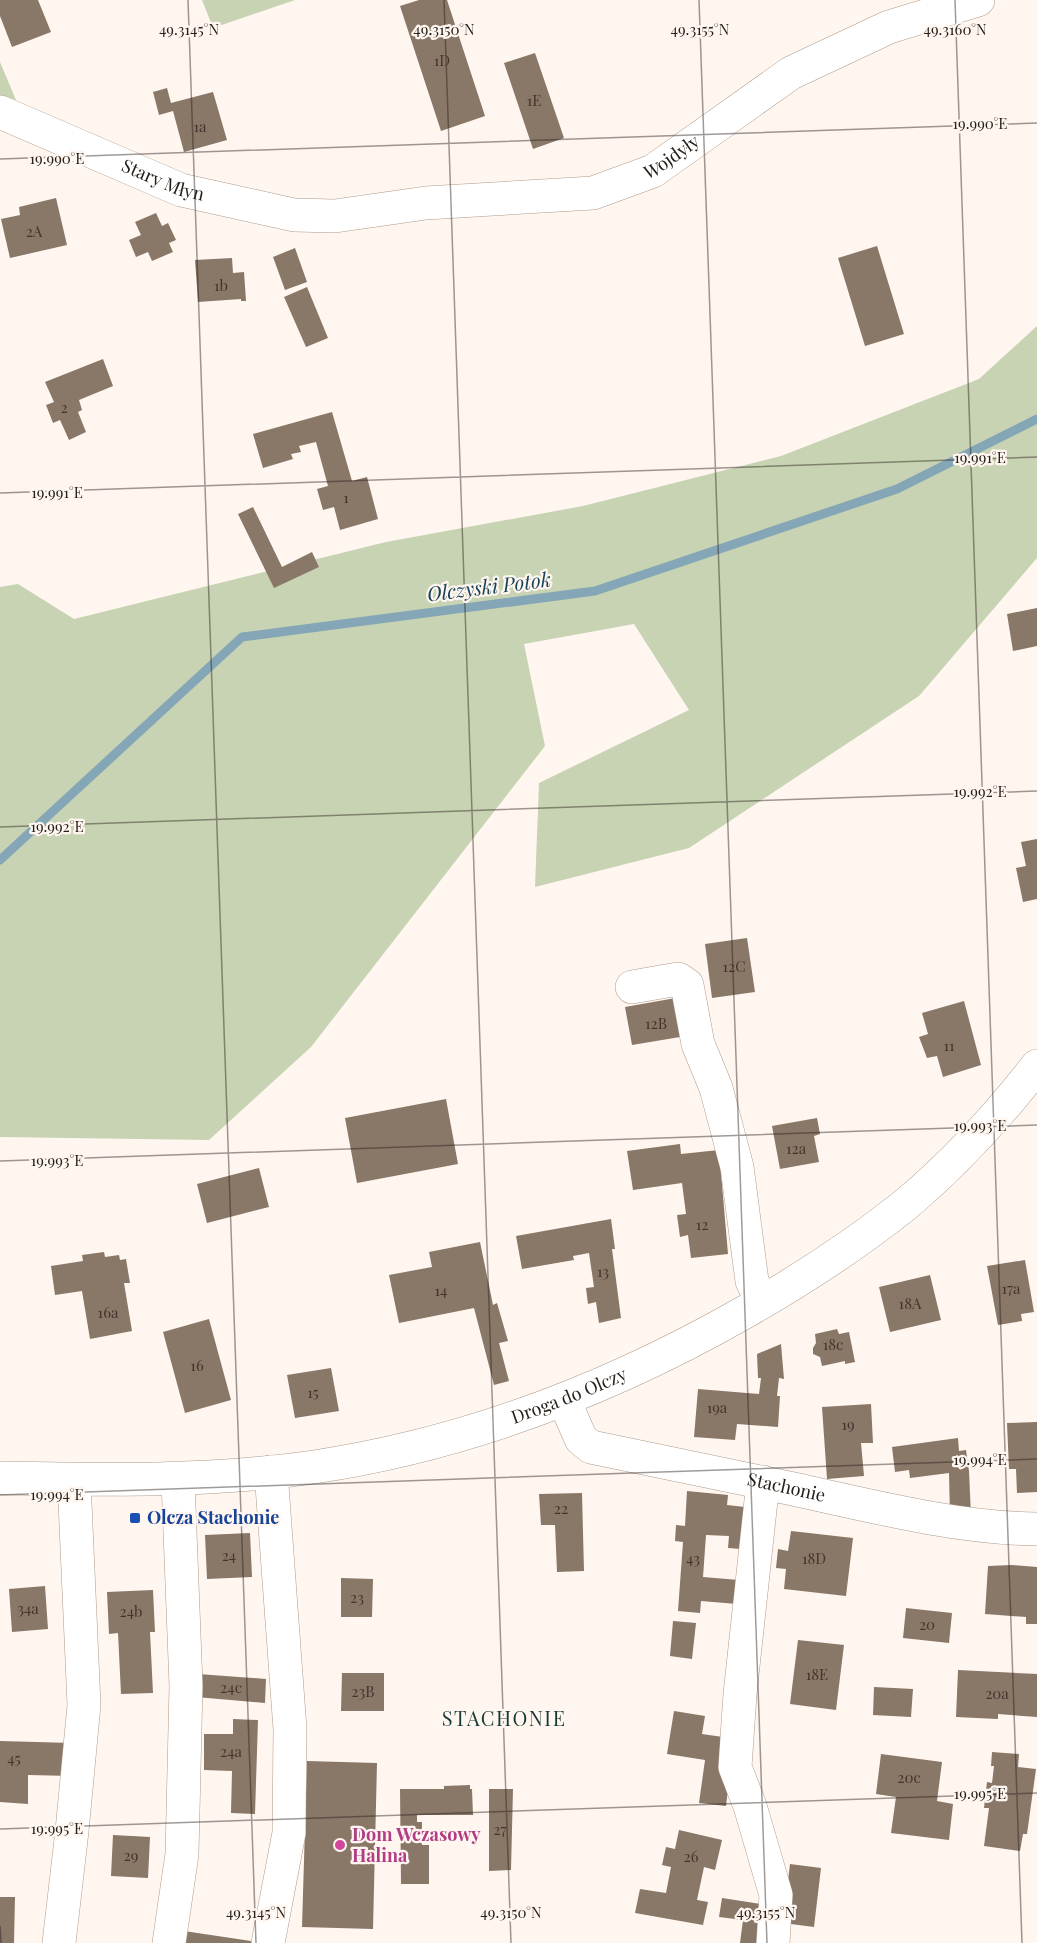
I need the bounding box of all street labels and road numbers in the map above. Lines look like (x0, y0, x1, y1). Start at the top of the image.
street label: Wojdyły (640, 129, 704, 185)
street label: Stary Młyn (118, 153, 207, 206)
street label: Droga do Olczy (508, 1361, 630, 1429)
street label: Stachonie (745, 1466, 828, 1507)

